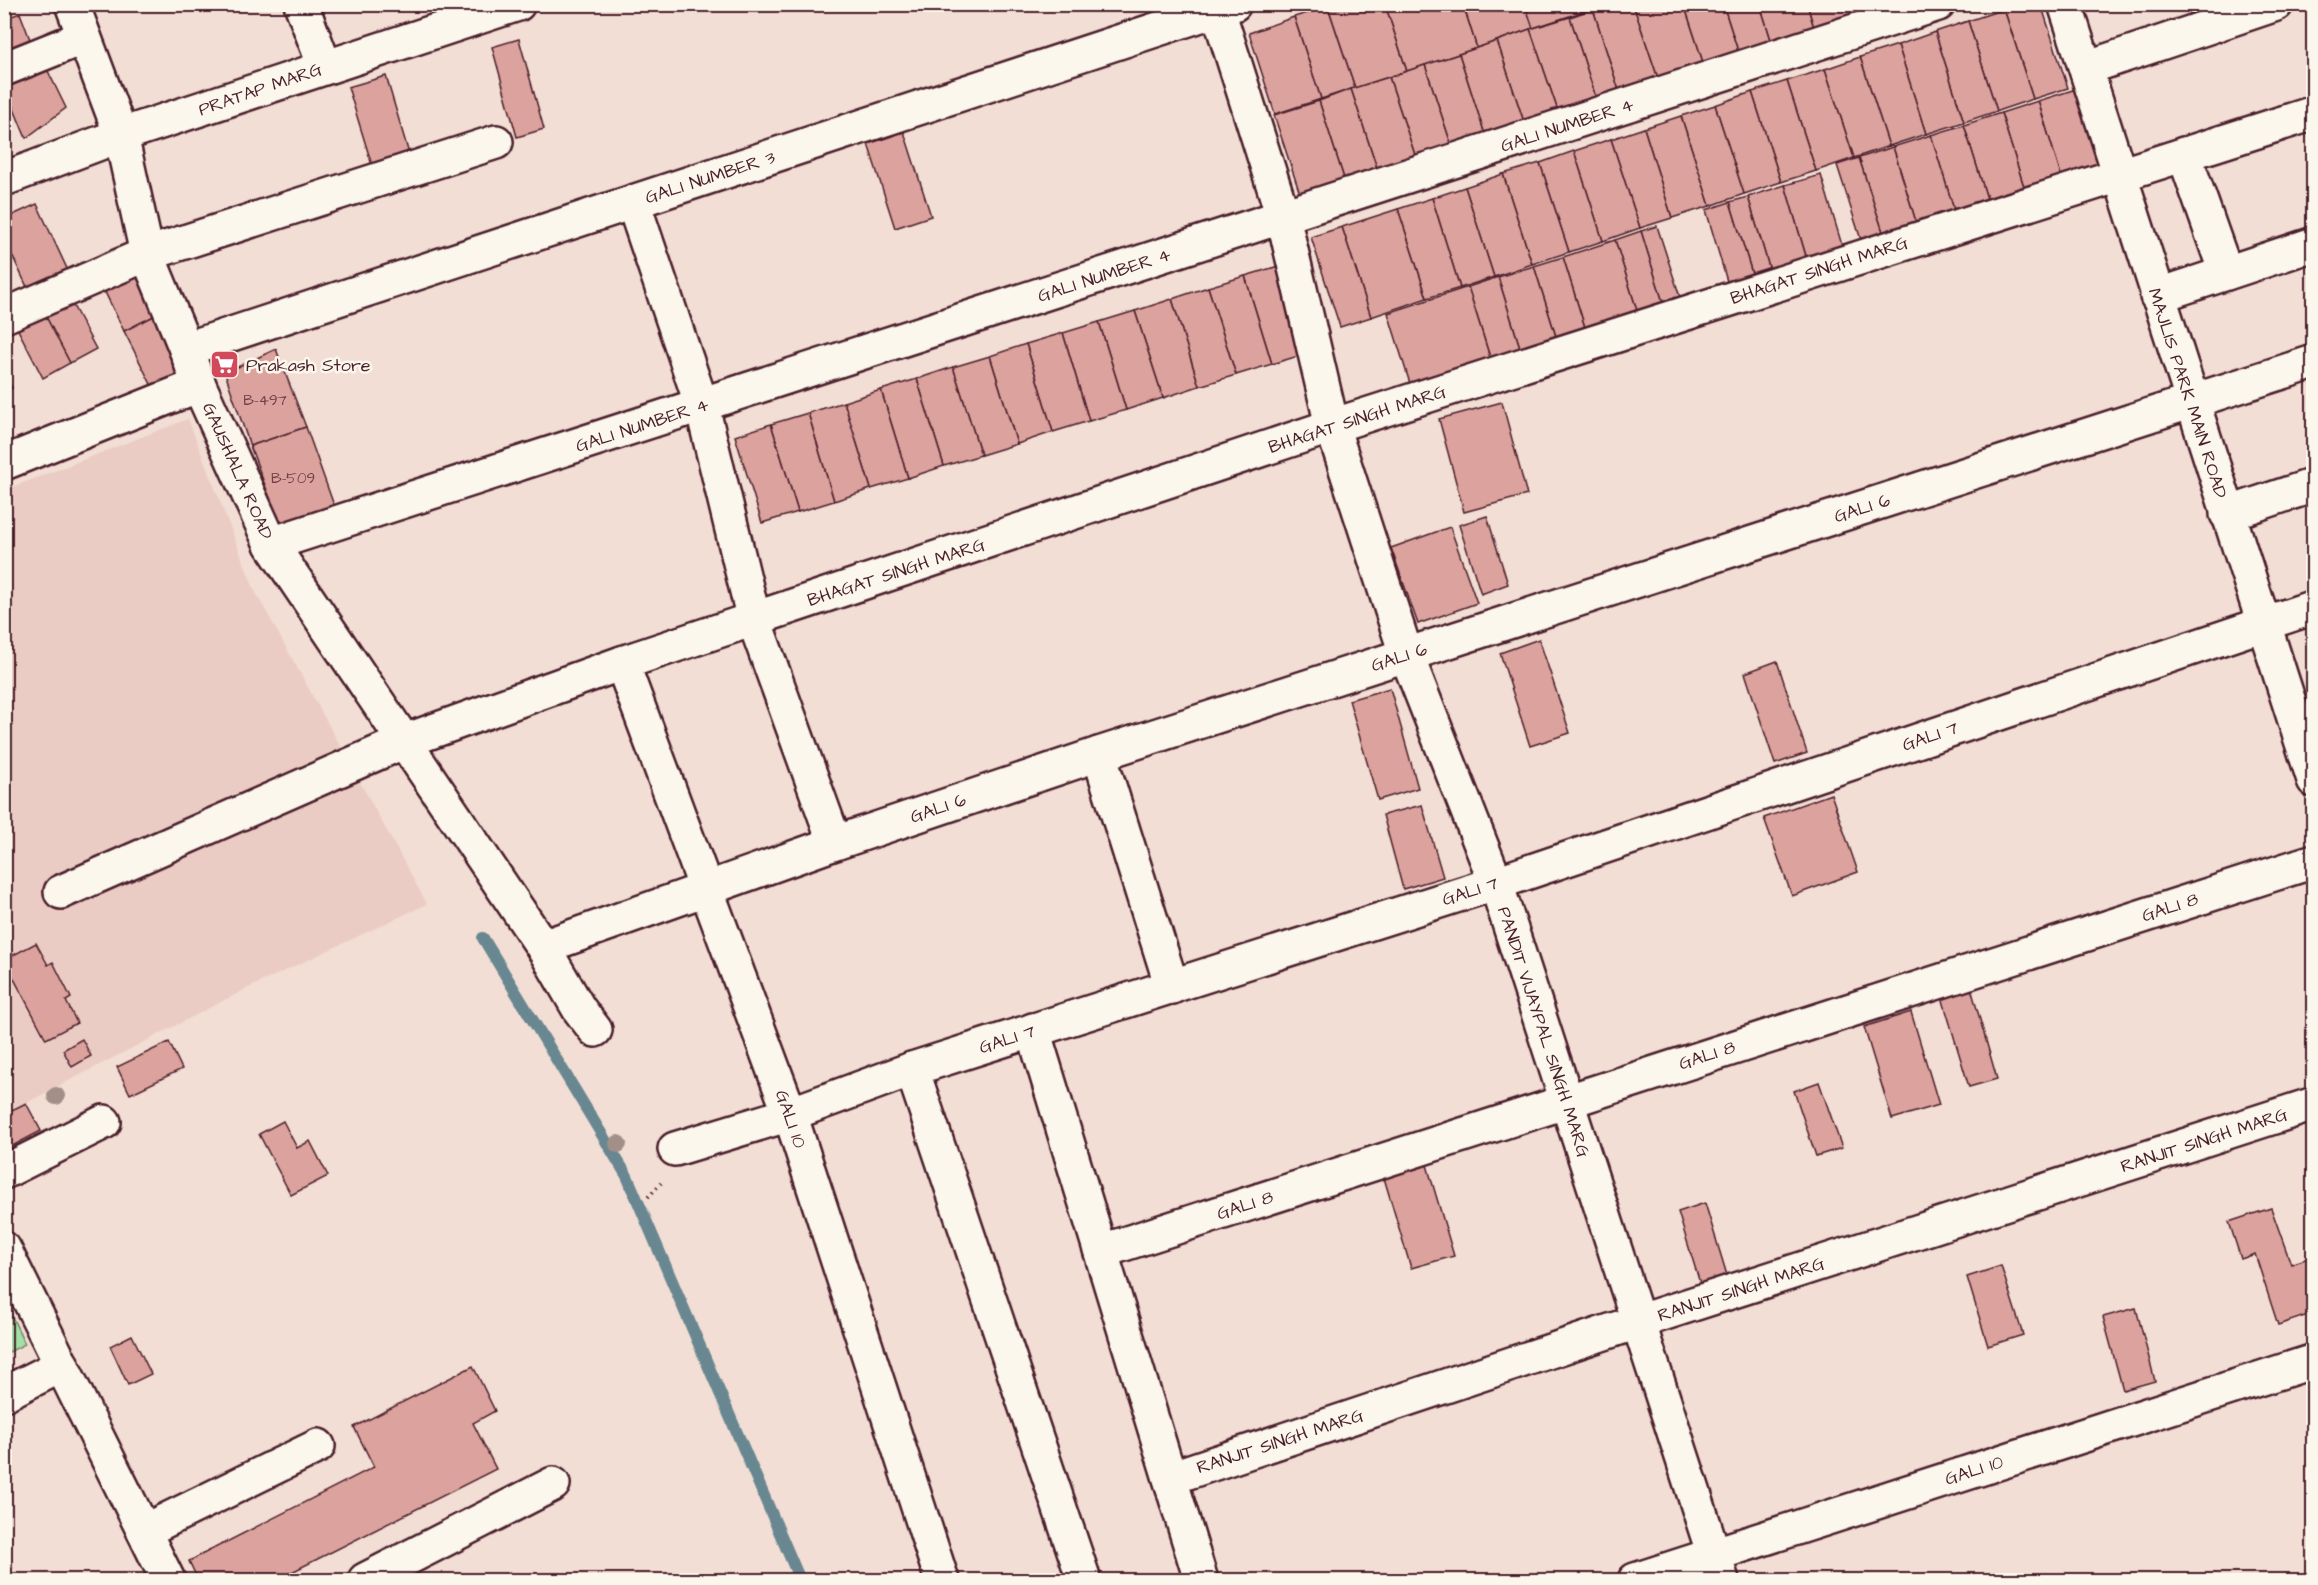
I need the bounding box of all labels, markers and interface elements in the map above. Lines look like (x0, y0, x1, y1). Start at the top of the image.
street label: PRATAP MARG (195, 56, 326, 122)
street label: GALI NUMBER 4 (1497, 92, 1637, 159)
street label: GALI NUMBER 3 (642, 145, 778, 210)
street label: BHAGAT SINGH MARG (1727, 230, 1912, 311)
street label: GALI NUMBER 4 (1034, 242, 1174, 309)
street label: MAJLIS PARK MAIN ROAD (2142, 285, 2233, 502)
supermarket icon: Prakash Store (209, 349, 241, 381)
place label: Prakash Store (246, 353, 371, 378)
street label: BHAGAT SINGH MARG (1265, 379, 1450, 460)
house number: B-497 (243, 390, 287, 411)
street label: GALI NUMBER 4 (572, 392, 712, 459)
street label: GAUSHALA ROAD (196, 399, 279, 544)
house number: B-509 (271, 468, 315, 489)
street label: GALI 6 (1831, 488, 1893, 529)
street label: BHAGAT SINGH MARG (804, 532, 989, 613)
street label: GALI 6 (1368, 637, 1430, 678)
street label: GALI 7 (1899, 715, 1961, 758)
street label: GALI 6 (907, 787, 970, 830)
street label: GALI 7 (1439, 871, 1501, 912)
street label: GALI 8 (2139, 887, 2202, 928)
street label: PANDIT VIJAYPAL SINGH MARG (1491, 904, 1596, 1161)
street label: GALI 7 (976, 1019, 1038, 1060)
street label: GALI 8 (1676, 1035, 1739, 1076)
street label: GALI 10 (769, 1087, 812, 1152)
street label: RANJIT SINGH MARG (2117, 1102, 2291, 1179)
street label: GALI 8 (1214, 1185, 1277, 1226)
street label: RANJIT SINGH MARG (1654, 1251, 1828, 1328)
street label: RANJIT SINGH MARG (1193, 1403, 1367, 1480)
street label: GALI 10 (1942, 1449, 2007, 1492)

